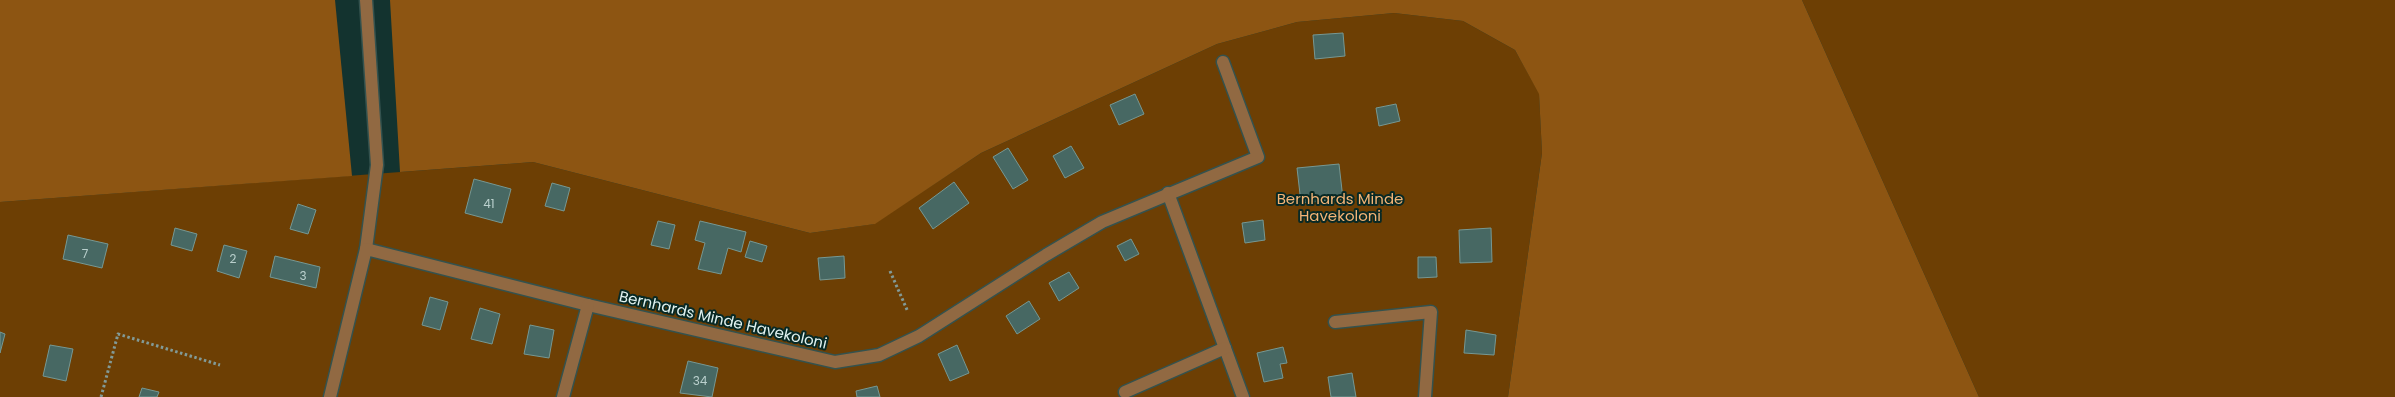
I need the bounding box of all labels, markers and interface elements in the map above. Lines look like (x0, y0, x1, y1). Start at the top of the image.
park label: Bernhards Minde Havekoloni (1277, 188, 1403, 226)
house number: 41 (483, 195, 495, 212)
house number: 7 (82, 245, 89, 262)
house number: 2 (230, 250, 237, 267)
house number: 3 (299, 267, 307, 284)
street label: Bernhards Minde Havekoloni (617, 285, 829, 354)
house number: 34 (693, 372, 708, 389)

